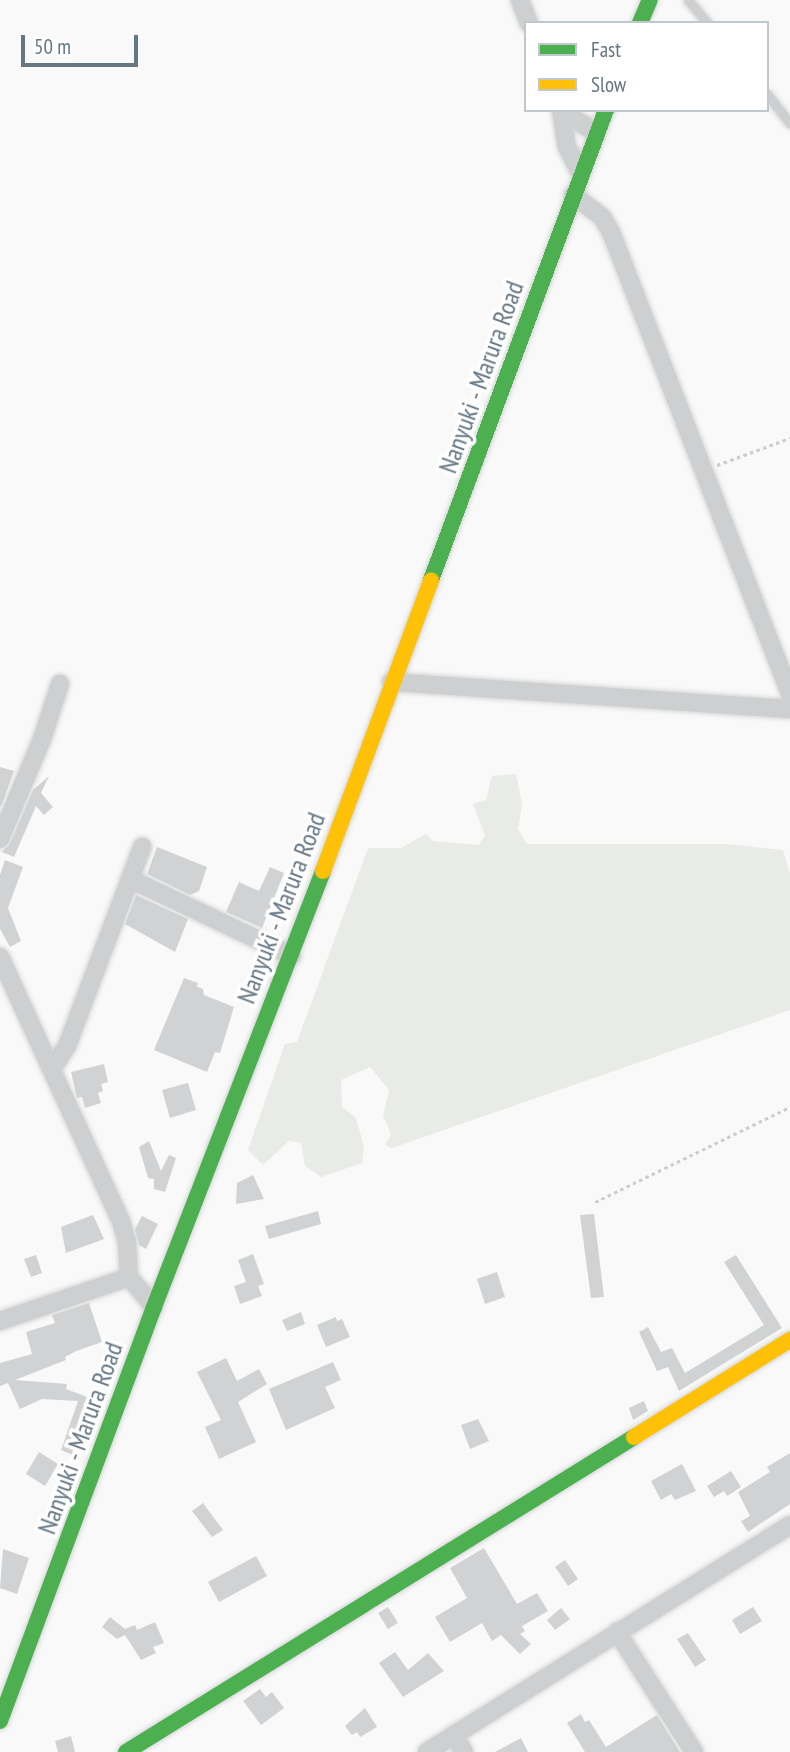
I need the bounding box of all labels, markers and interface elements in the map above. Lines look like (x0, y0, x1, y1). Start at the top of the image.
scale bar (24, 21, 142, 65)
legend (524, 21, 769, 112)
text: 50 m (34, 33, 71, 60)
text: Fast (591, 36, 621, 63)
text: Slow (591, 71, 626, 98)
street label: Nanyuki - Marura Road (431, 276, 531, 478)
street label: Nanyuki - Marura Road (230, 807, 332, 1009)
street label: Nanyuki - Marura Road (30, 1337, 130, 1539)

